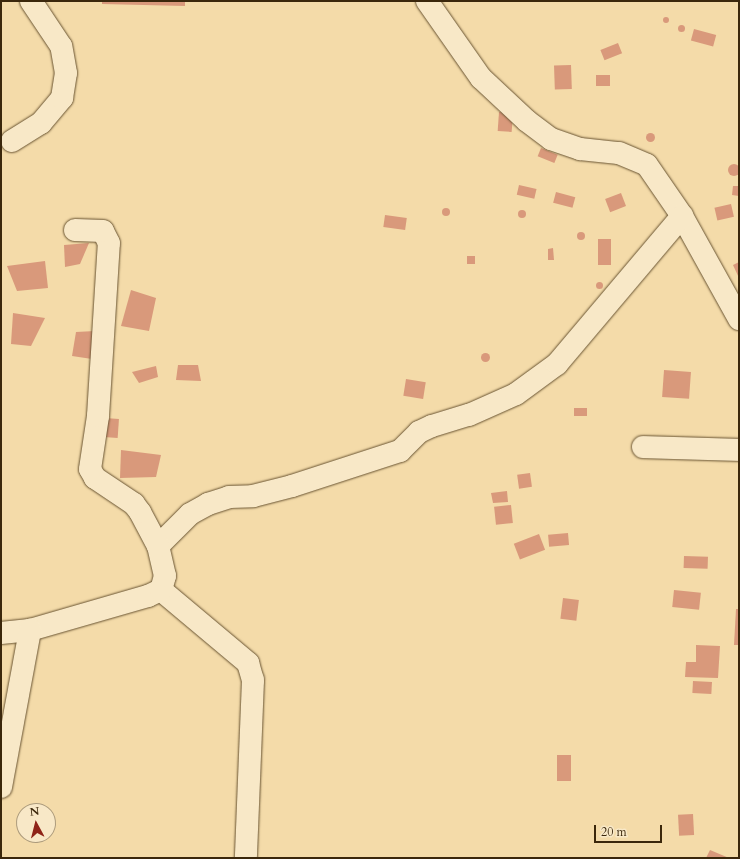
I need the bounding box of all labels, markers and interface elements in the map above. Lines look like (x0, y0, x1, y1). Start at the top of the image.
north arrow (16, 803, 56, 843)
text: N (29, 804, 40, 820)
scale bar (596, 817, 664, 843)
text: 20 m (601, 824, 627, 840)

